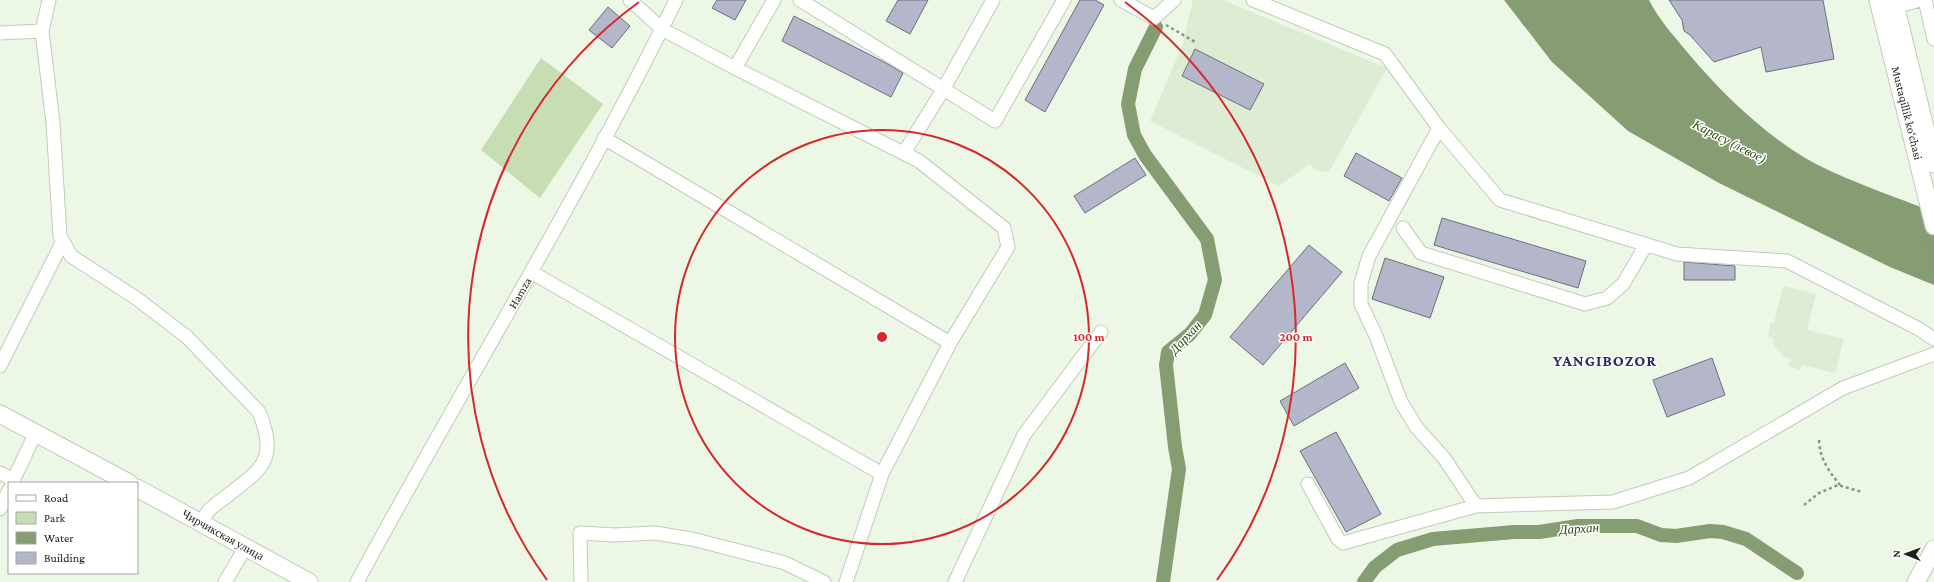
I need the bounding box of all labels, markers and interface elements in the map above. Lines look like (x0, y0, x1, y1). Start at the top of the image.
street label: Mustaqillik ko‘chasi (1889, 65, 1925, 161)
water label: Карасу (левое) (1689, 116, 1769, 167)
street label: Hamza (506, 275, 535, 311)
water label: Дархан (1165, 318, 1204, 358)
centre of rings (875, 330, 889, 344)
text: 100 m (1073, 330, 1106, 344)
text: 200 m (1279, 330, 1313, 344)
district label: YANGIBOZOR (1553, 352, 1657, 369)
legend (8, 482, 138, 574)
text: Road (44, 491, 69, 505)
street label: Чирчикская улица (180, 507, 267, 564)
text: Park (44, 511, 66, 525)
water label: Дархан (1557, 520, 1599, 537)
text: Water (44, 531, 74, 545)
north arrow (1886, 534, 1926, 574)
text: N (1890, 549, 1902, 558)
text: Building (44, 551, 85, 565)

